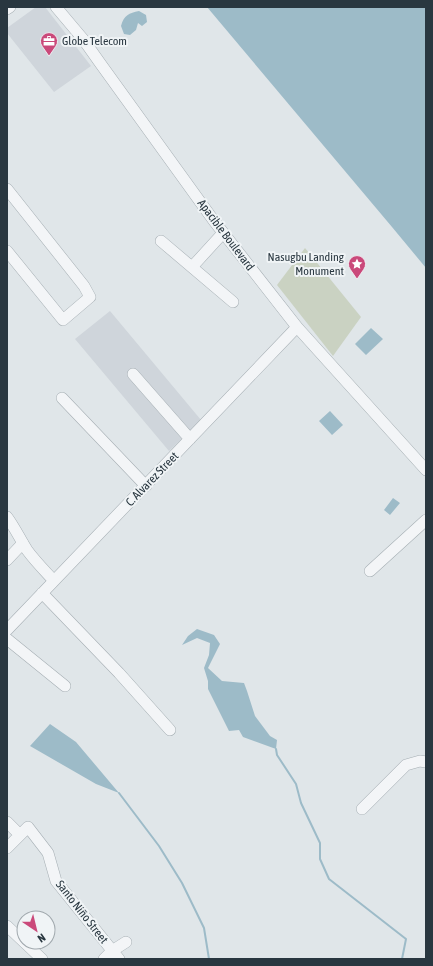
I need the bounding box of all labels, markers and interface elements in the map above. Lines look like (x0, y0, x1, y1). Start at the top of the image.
office icon: Globe Telecom (39, 31, 59, 56)
place label: Globe Telecom (62, 34, 127, 48)
street label: Apacible Boulevard (195, 197, 257, 273)
place label: Nasugbu Landing Monument (268, 250, 345, 278)
place icon: Nasugbu Landing Monument (347, 254, 367, 279)
street label: C. Alvarez Street (123, 449, 182, 509)
street label: Santo Niño Street (53, 878, 111, 947)
north arrow (16, 910, 56, 950)
text: N (36, 931, 48, 945)

